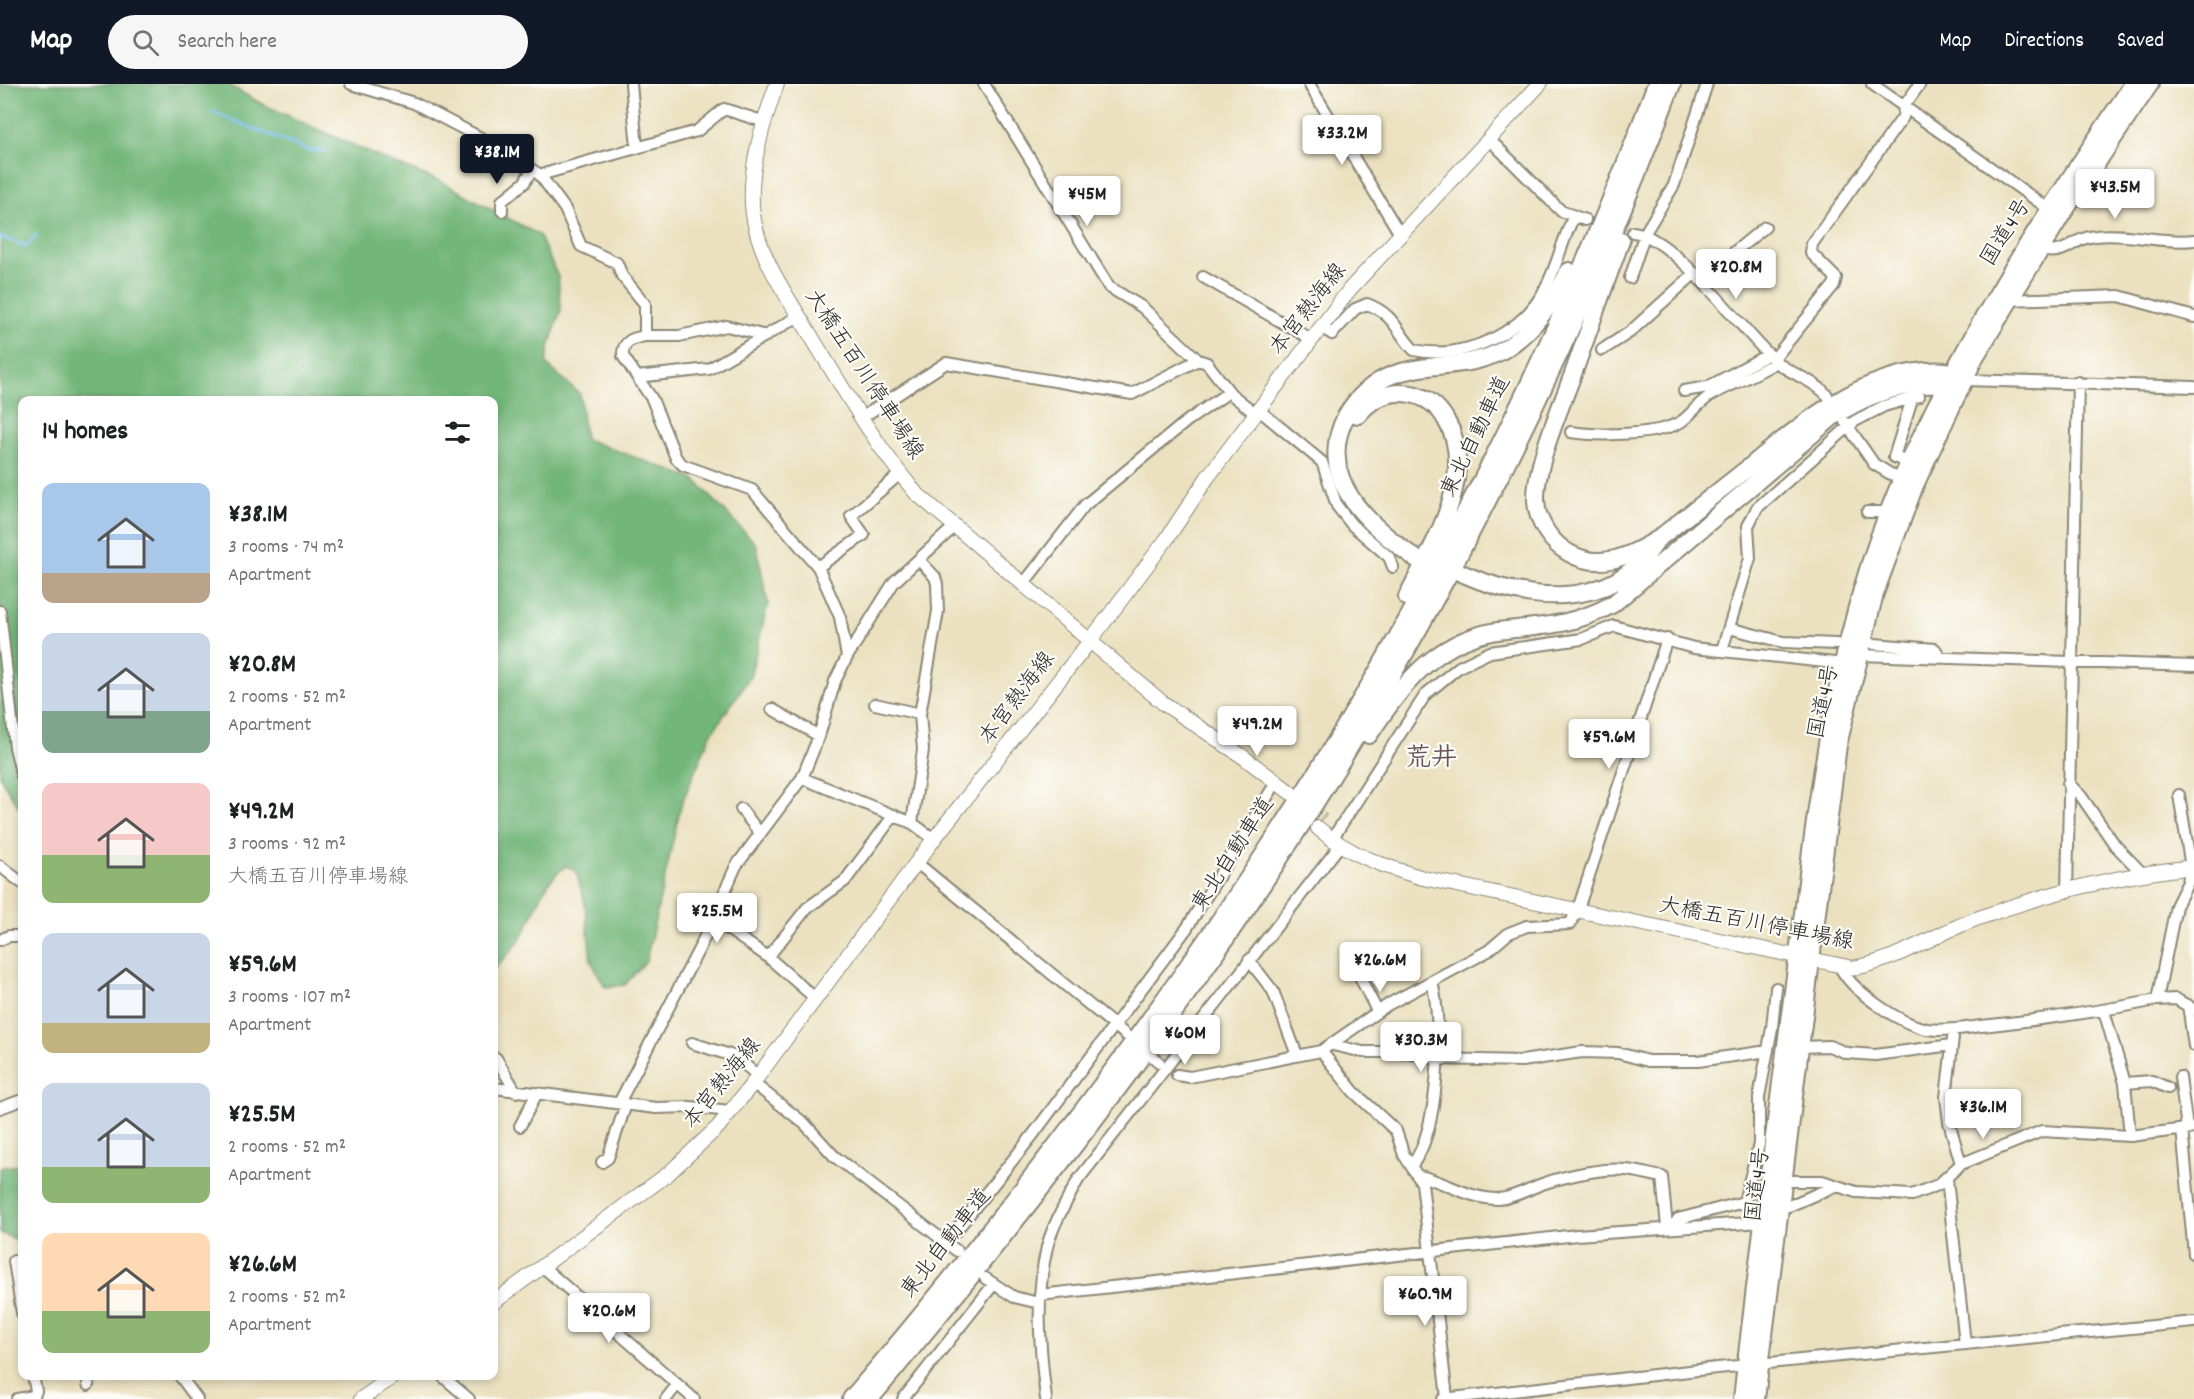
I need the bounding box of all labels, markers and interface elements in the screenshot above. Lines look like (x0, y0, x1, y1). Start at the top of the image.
search box (108, 15, 528, 69)
text: Map (30, 22, 72, 62)
icon: search (129, 26, 162, 59)
text: Search here (177, 27, 277, 58)
text: Map (1940, 27, 1971, 57)
text: Directions (2004, 27, 2084, 57)
text: Saved (2117, 27, 2164, 57)
pin: ¥33.2M (1293, 115, 1391, 166)
text: ¥33.2M (1316, 120, 1368, 148)
pin: ¥38.1M (448, 134, 546, 185)
text: ¥38.1M (474, 139, 520, 167)
pin: ¥43.5M (2066, 169, 2164, 220)
text: ¥43.5M (2089, 174, 2141, 202)
pin: ¥45M (1051, 176, 1123, 227)
text: ¥45M (1068, 181, 1106, 209)
street label: 国道4号 (1974, 193, 2040, 273)
pin: ¥20.8M (1687, 249, 1785, 300)
text: ¥20.8M (1710, 254, 1762, 282)
street label: 本宮熱海線 (1263, 257, 1355, 363)
street label: 大橋五百川停車場線 (796, 284, 930, 466)
street label: 東北自動車道 (1434, 371, 1520, 503)
text: 14 homes (42, 414, 128, 451)
icon: filters (441, 416, 474, 449)
text: ¥38.1M (228, 497, 288, 534)
icon: home (90, 507, 162, 579)
text: 3 rooms · 74 m² (228, 534, 344, 562)
text: Apartment (228, 562, 311, 590)
street label: 本宮熱海線 (973, 646, 1063, 752)
text: ¥20.8M (228, 647, 296, 684)
icon: home (90, 657, 162, 729)
street label: 国道4号 (1802, 662, 1848, 742)
text: 2 rooms · 52 m² (228, 684, 346, 712)
pin: ¥49.2M (1208, 706, 1306, 757)
text: ¥49.2M (1232, 711, 1282, 739)
text: Apartment (228, 712, 311, 740)
pin: ¥59.6M (1560, 719, 1658, 770)
text: ¥59.6M (1583, 724, 1635, 752)
district label: 荒井 (1405, 741, 1457, 778)
street label: 東北自動車道 (1185, 791, 1283, 919)
text: ¥49.2M (228, 794, 294, 831)
icon: home (90, 807, 162, 879)
text: 3 rooms · 92 m² (228, 831, 346, 859)
text: 大橋五百川停車場線 (228, 864, 408, 892)
street label: 大橋五百川停車場線 (1656, 891, 1856, 959)
pin: ¥25.5M (668, 893, 766, 944)
text: ¥25.5M (691, 898, 743, 926)
pin: ¥26.6M (1331, 942, 1429, 993)
text: ¥59.6M (228, 947, 297, 984)
text: ¥26.6M (1353, 947, 1407, 975)
icon: home (90, 957, 162, 1029)
text: 3 rooms · 107 m² (228, 984, 351, 1012)
text: Apartment (228, 1012, 311, 1040)
pin: ¥60M (1149, 1015, 1221, 1066)
text: ¥60M (1164, 1020, 1206, 1048)
pin: ¥30.3M (1372, 1022, 1470, 1073)
text: ¥30.3M (1394, 1027, 1448, 1055)
street label: 本宮熱海線 (676, 1031, 770, 1137)
pin: ¥36.1M (1934, 1089, 2032, 1140)
text: ¥36.1M (1959, 1094, 2007, 1122)
text: ¥25.5M (228, 1097, 296, 1134)
icon: home (90, 1107, 162, 1179)
text: 2 rooms · 52 m² (228, 1134, 346, 1162)
street label: 国道4号 (1739, 1146, 1779, 1224)
text: Apartment (228, 1162, 311, 1190)
street label: 東北自動車道 (894, 1182, 1000, 1306)
text: ¥26.6M (228, 1247, 297, 1284)
icon: home (90, 1257, 162, 1329)
pin: ¥60.9M (1376, 1276, 1474, 1327)
text: ¥60.9M (1398, 1281, 1452, 1309)
text: 2 rooms · 52 m² (228, 1284, 346, 1312)
pin: ¥20.6M (560, 1293, 658, 1344)
text: ¥20.6M (582, 1298, 636, 1326)
text: Apartment (228, 1312, 311, 1340)

